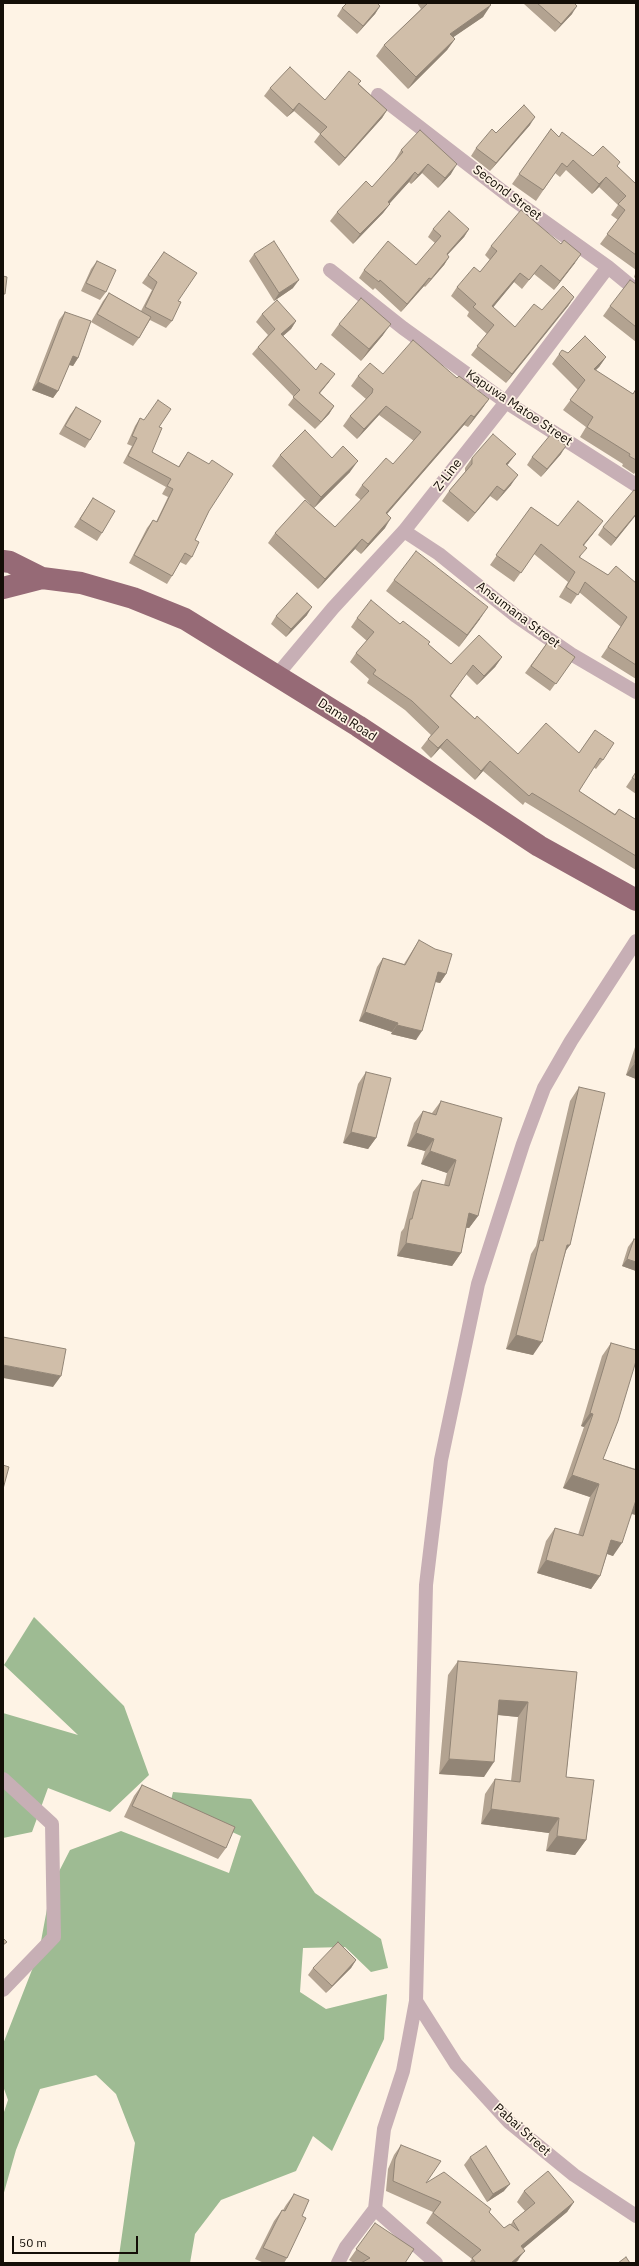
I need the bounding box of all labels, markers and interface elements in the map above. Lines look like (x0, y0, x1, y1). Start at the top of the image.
street label: Second Street (470, 162, 544, 224)
street label: Kapuwa Matoe Street (463, 367, 575, 449)
street label: Z-Line (431, 456, 465, 494)
street label: Ansumana Street (473, 578, 563, 652)
street label: Dama Road (315, 695, 379, 745)
street label: Pabai Street (490, 2100, 554, 2160)
scale bar (14, 2228, 140, 2254)
text: 50 m (19, 2235, 47, 2250)

